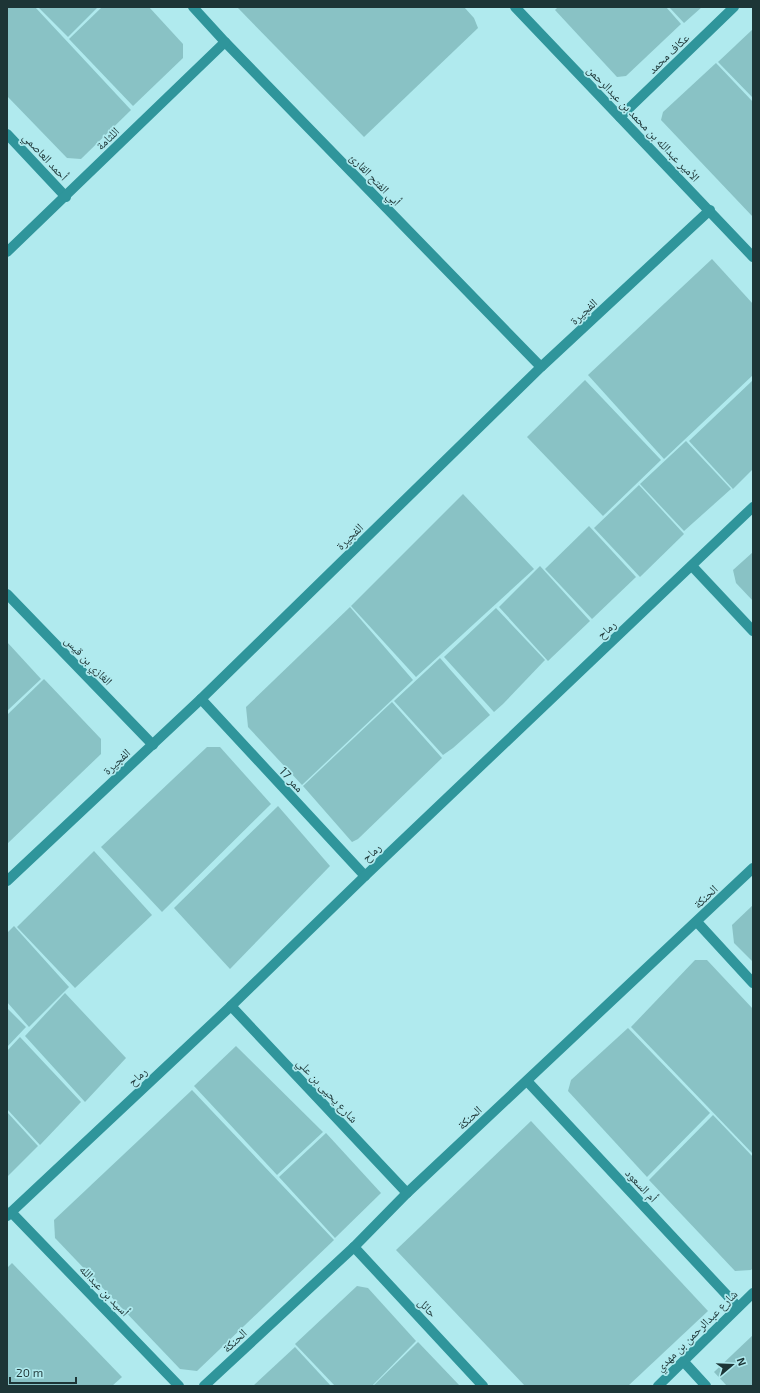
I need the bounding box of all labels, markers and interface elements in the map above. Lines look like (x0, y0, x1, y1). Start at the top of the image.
street label: عكاف محمد (645, 30, 691, 76)
street label: الأمير عبدالله بن محمد بن عبدالرحمن (584, 62, 703, 185)
street label: اللثامة (93, 124, 122, 152)
street label: أحمد العاصمي (18, 129, 72, 186)
street label: أبي الفتح القارئ (345, 150, 404, 211)
street label: الفجيرة (566, 295, 600, 328)
street label: الفجيرة (333, 520, 366, 553)
street label: رماح (594, 617, 619, 642)
street label: الغازي بن قيس (59, 633, 116, 690)
street label: الفجيرة (99, 745, 133, 778)
street label: ممر 17 (277, 764, 307, 794)
street label: رماح (359, 840, 384, 865)
street label: الحنكة (690, 881, 720, 911)
street label: شارع يحيى بن علي (292, 1055, 362, 1128)
street label: رماح (125, 1064, 150, 1089)
street label: الحنكة (454, 1102, 484, 1132)
street label: أم السعود (622, 1165, 661, 1206)
street label: أسيد بن عبدالله (76, 1262, 133, 1319)
street label: شارع عبدالرحمن بن مهدي (652, 1286, 743, 1376)
street label: حائل (415, 1295, 441, 1320)
street label: الحنكة (219, 1325, 249, 1355)
north arrow (712, 1345, 752, 1385)
text: N (734, 1356, 749, 1368)
scale bar (10, 1359, 76, 1385)
text: 20 m (16, 1365, 43, 1379)

